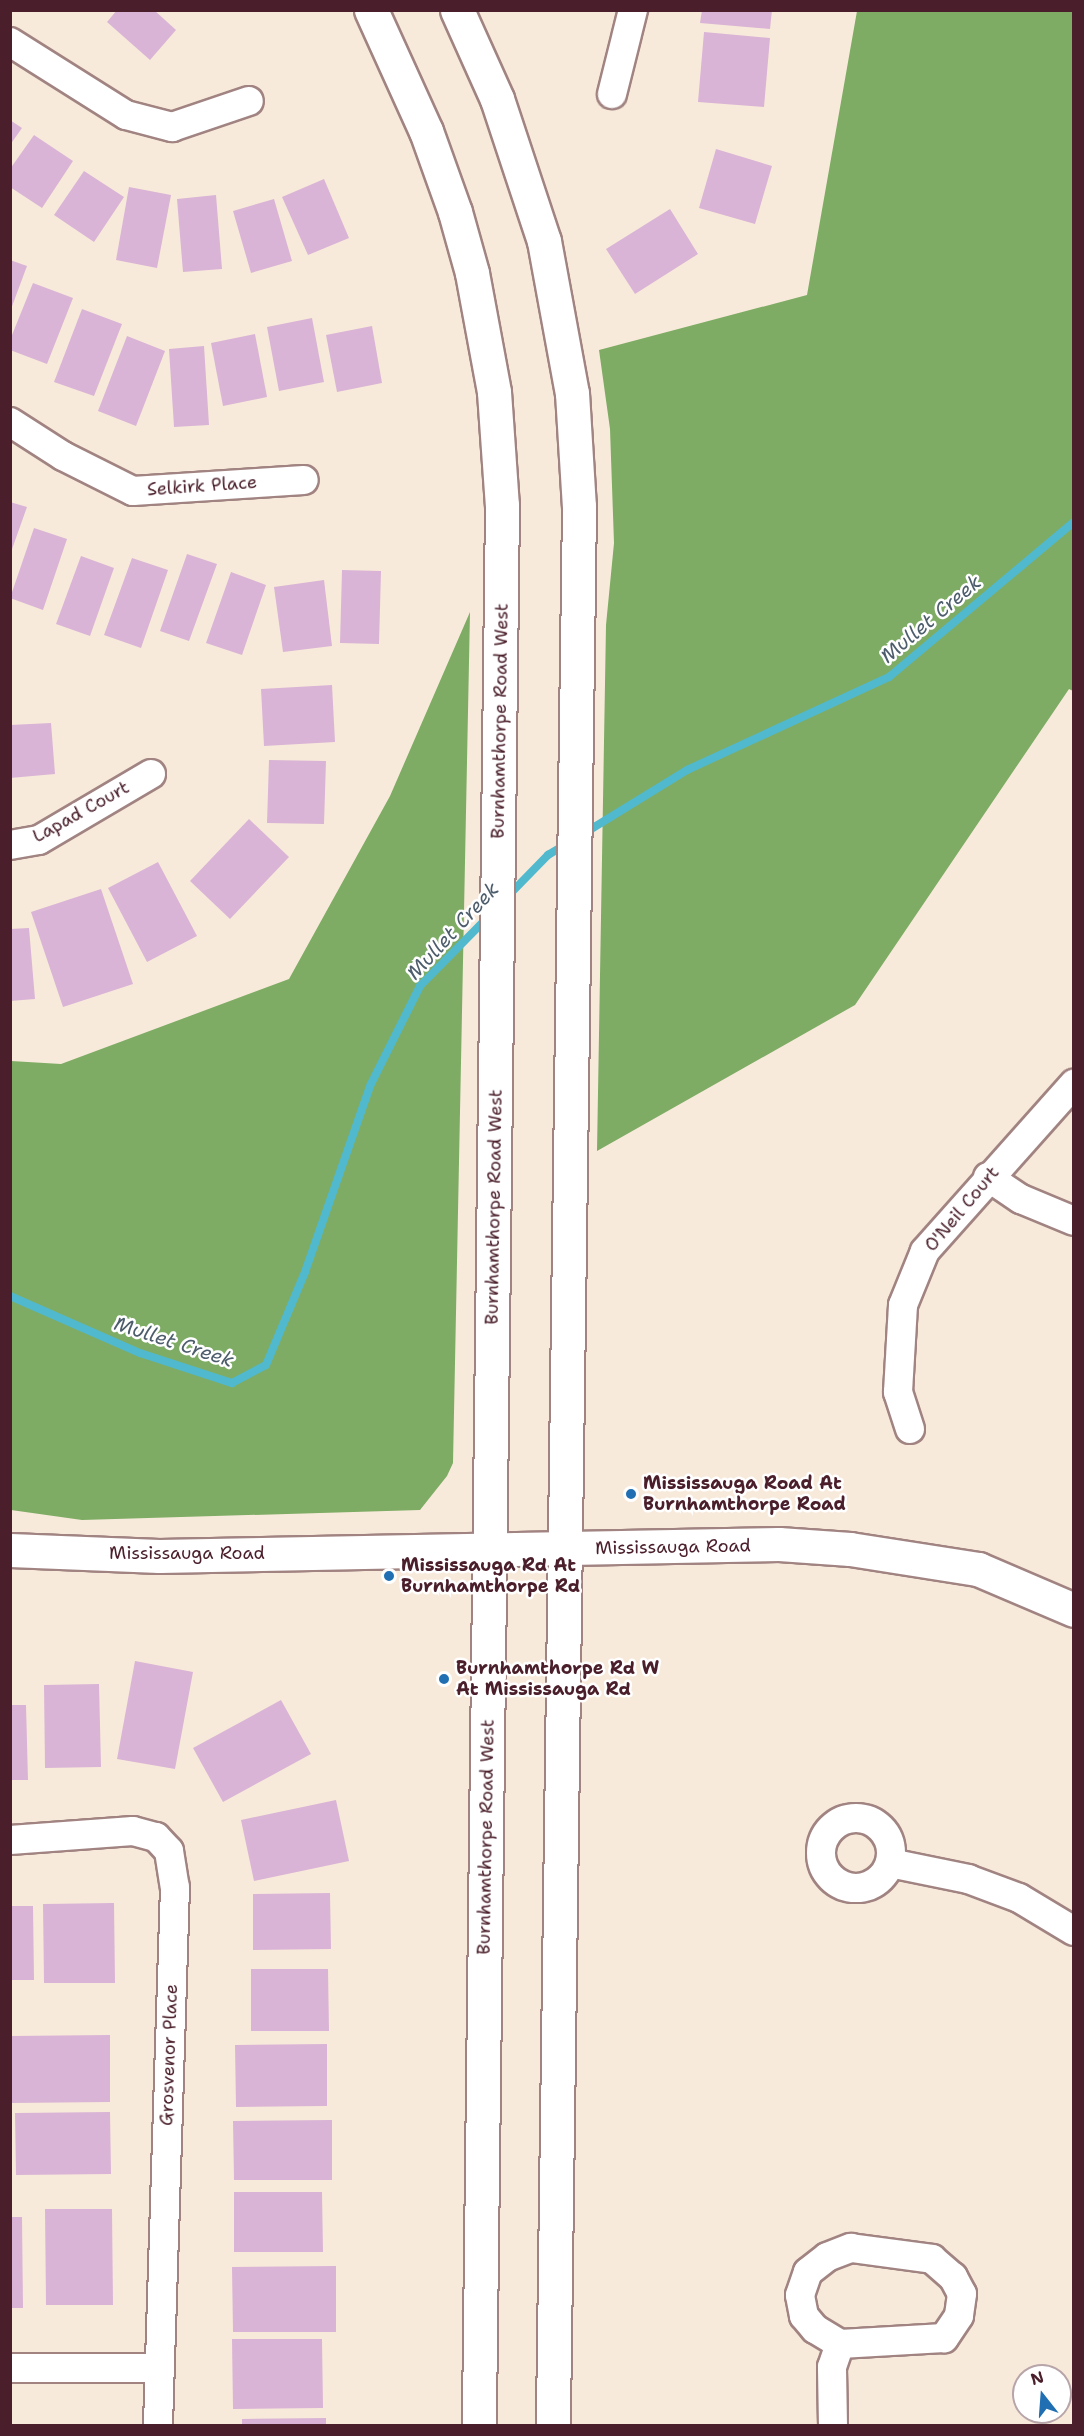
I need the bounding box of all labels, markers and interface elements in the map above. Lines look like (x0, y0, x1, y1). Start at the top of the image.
street label: Selkirk Place (146, 471, 258, 501)
water label: Mullet Creek (876, 570, 986, 668)
street label: Burnhamthorpe Road West (487, 603, 513, 839)
street label: Lapad Court (29, 777, 133, 847)
water label: Mullet Creek (402, 877, 504, 985)
street label: Burnhamthorpe Road West (481, 1089, 507, 1325)
street label: O'Neil Court (920, 1162, 1004, 1256)
water label: Mullet Creek (111, 1311, 237, 1373)
place label: Mississauga Road At Burnhamthorpe Road (643, 1473, 846, 1516)
marker: Mississauga Road At Burnhamthorpe Road (624, 1487, 638, 1501)
street label: Mississauga Road (595, 1535, 751, 1559)
street label: Mississauga Road (109, 1542, 265, 1564)
place label: Mississauga Rd At Burnhamthorpe Rd (401, 1555, 580, 1598)
marker: Mississauga Rd At Burnhamthorpe Rd (382, 1569, 396, 1583)
place label: Burnhamthorpe Rd W At Mississauga Rd (456, 1658, 659, 1700)
marker: Burnhamthorpe Rd W At Mississauga Rd (437, 1672, 451, 1686)
street label: Burnhamthorpe Road West (473, 1719, 499, 1955)
street label: Grosvenor Place (156, 1984, 182, 2126)
north arrow (1012, 2364, 1072, 2424)
text: N (1028, 2366, 1046, 2390)

